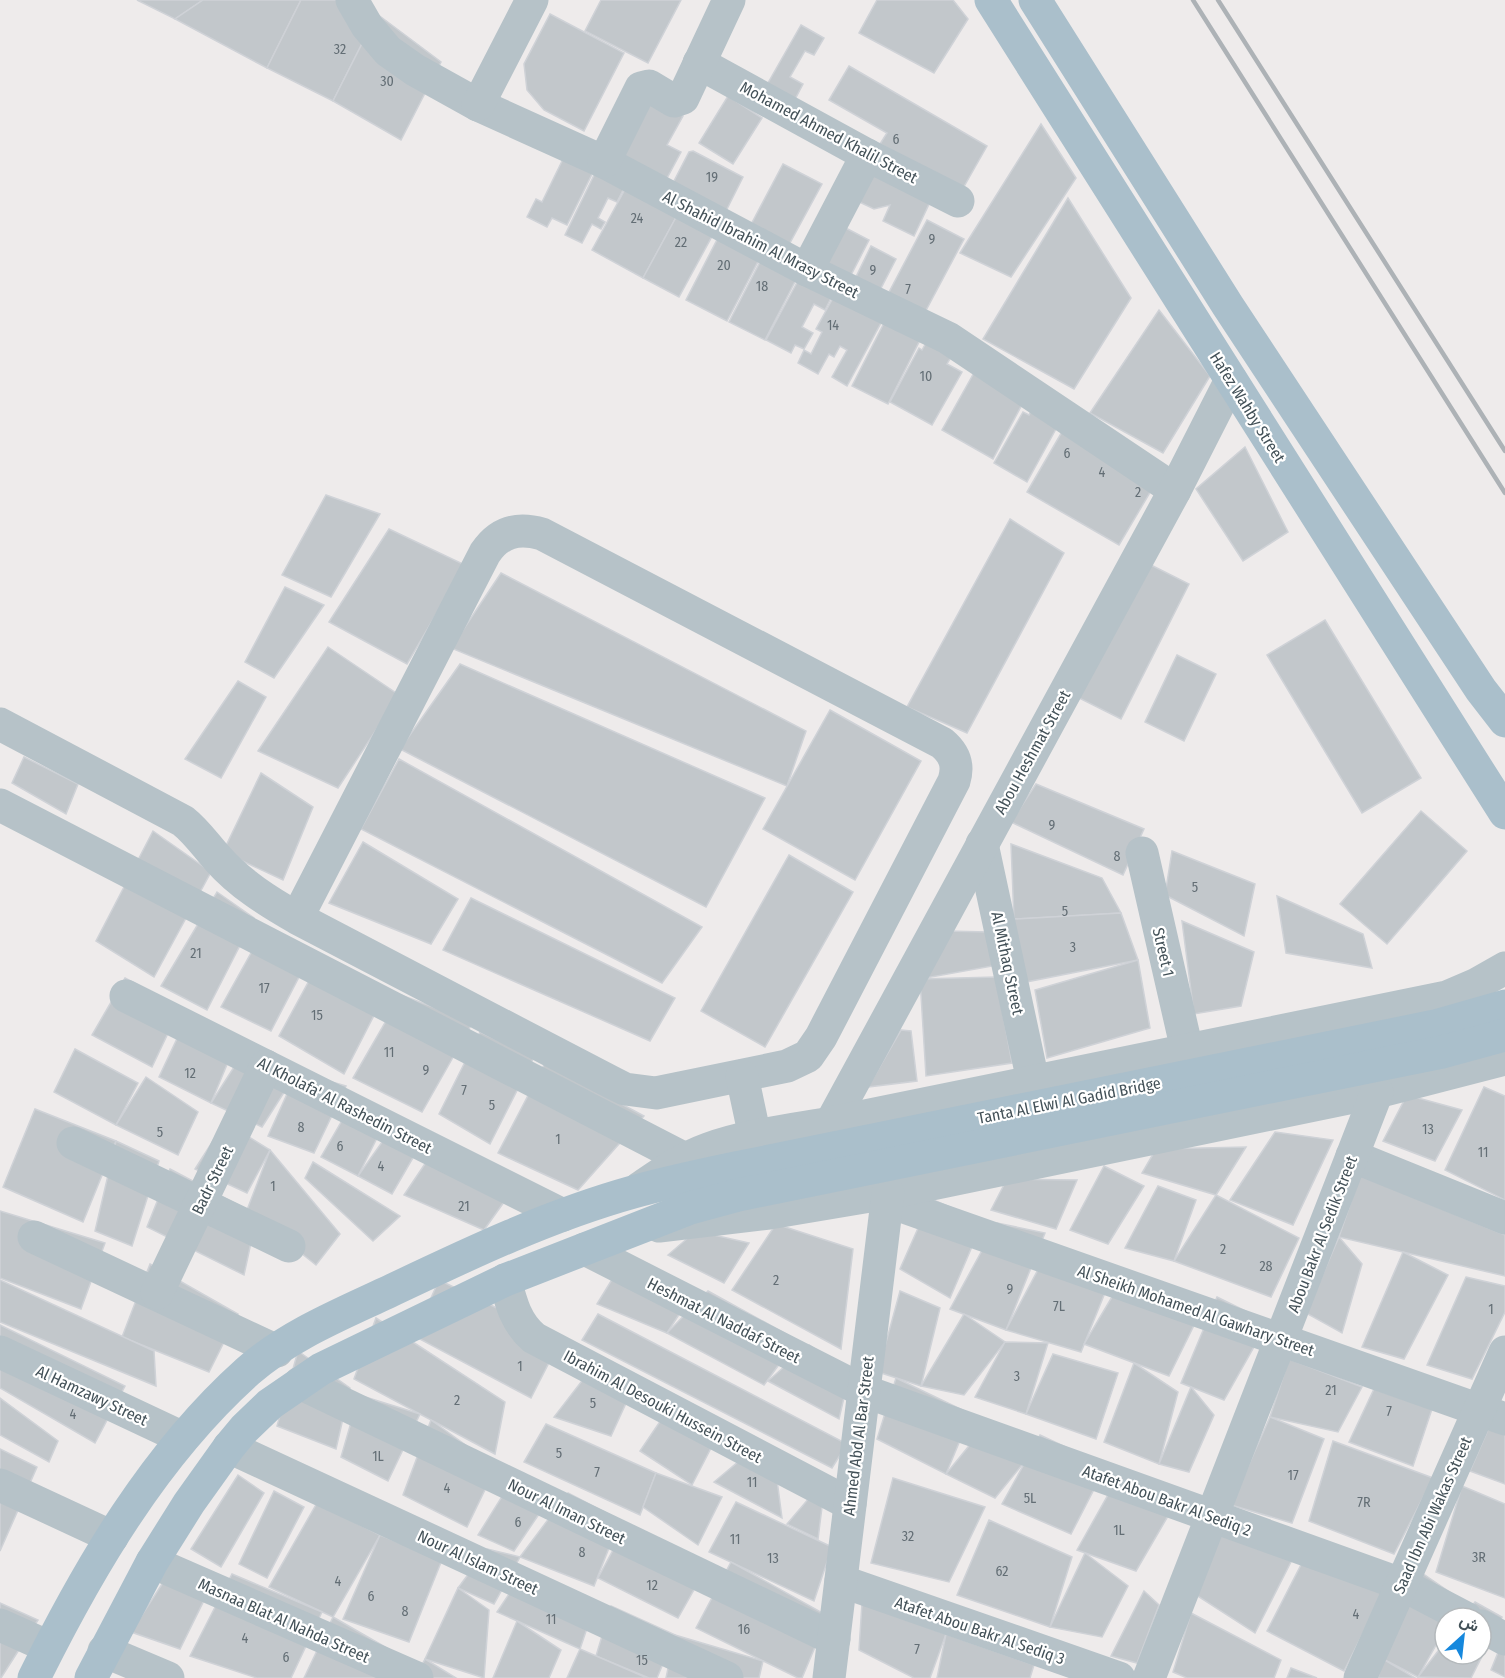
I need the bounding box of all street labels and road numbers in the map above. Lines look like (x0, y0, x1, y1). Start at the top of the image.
street label: Mohamed Ahmed Khalil Street (737, 78, 921, 188)
street label: Al Shahid Ibrahim Al Mrasy Street (660, 187, 862, 303)
street label: Hafez Wahby Street (1206, 349, 1290, 467)
street label: Abou Heshmat Street (990, 686, 1075, 818)
street label: Al Mithaq Street (987, 910, 1028, 1017)
street label: Street 1 (1149, 926, 1178, 978)
street label: Al Kholafa' Al Rashedin Street (255, 1053, 436, 1158)
street label: Tanta Al Elwi Al Gadid Bridge (976, 1073, 1162, 1128)
street label: Badr Street (188, 1142, 238, 1218)
street label: Abou Bakr Al Sedik Street (1284, 1152, 1361, 1315)
street label: Al Sheikh Mohamed Al Gawhary Street (1075, 1261, 1317, 1360)
street label: Heshmat Al Naddaf Street (644, 1274, 804, 1368)
street label: Ibrahim Al Desouki Hussein Street (560, 1346, 766, 1467)
street label: Ahmed Abd Al Bar Street (839, 1355, 878, 1517)
street label: Al Hamzawy Street (33, 1361, 151, 1430)
street label: Saad Ibn Abi Wakas Street (1389, 1433, 1476, 1597)
street label: Atafet Abou Bakr Al Sediq 2 (1080, 1461, 1254, 1540)
street label: Nour Al Iman Street (505, 1475, 629, 1548)
street label: Nour Al Islam Street (415, 1526, 542, 1599)
street label: Masnaa Blat Al Nahda Street (195, 1574, 373, 1667)
street label: Atafet Abou Bakr Al Sediq 3 (892, 1592, 1067, 1668)

